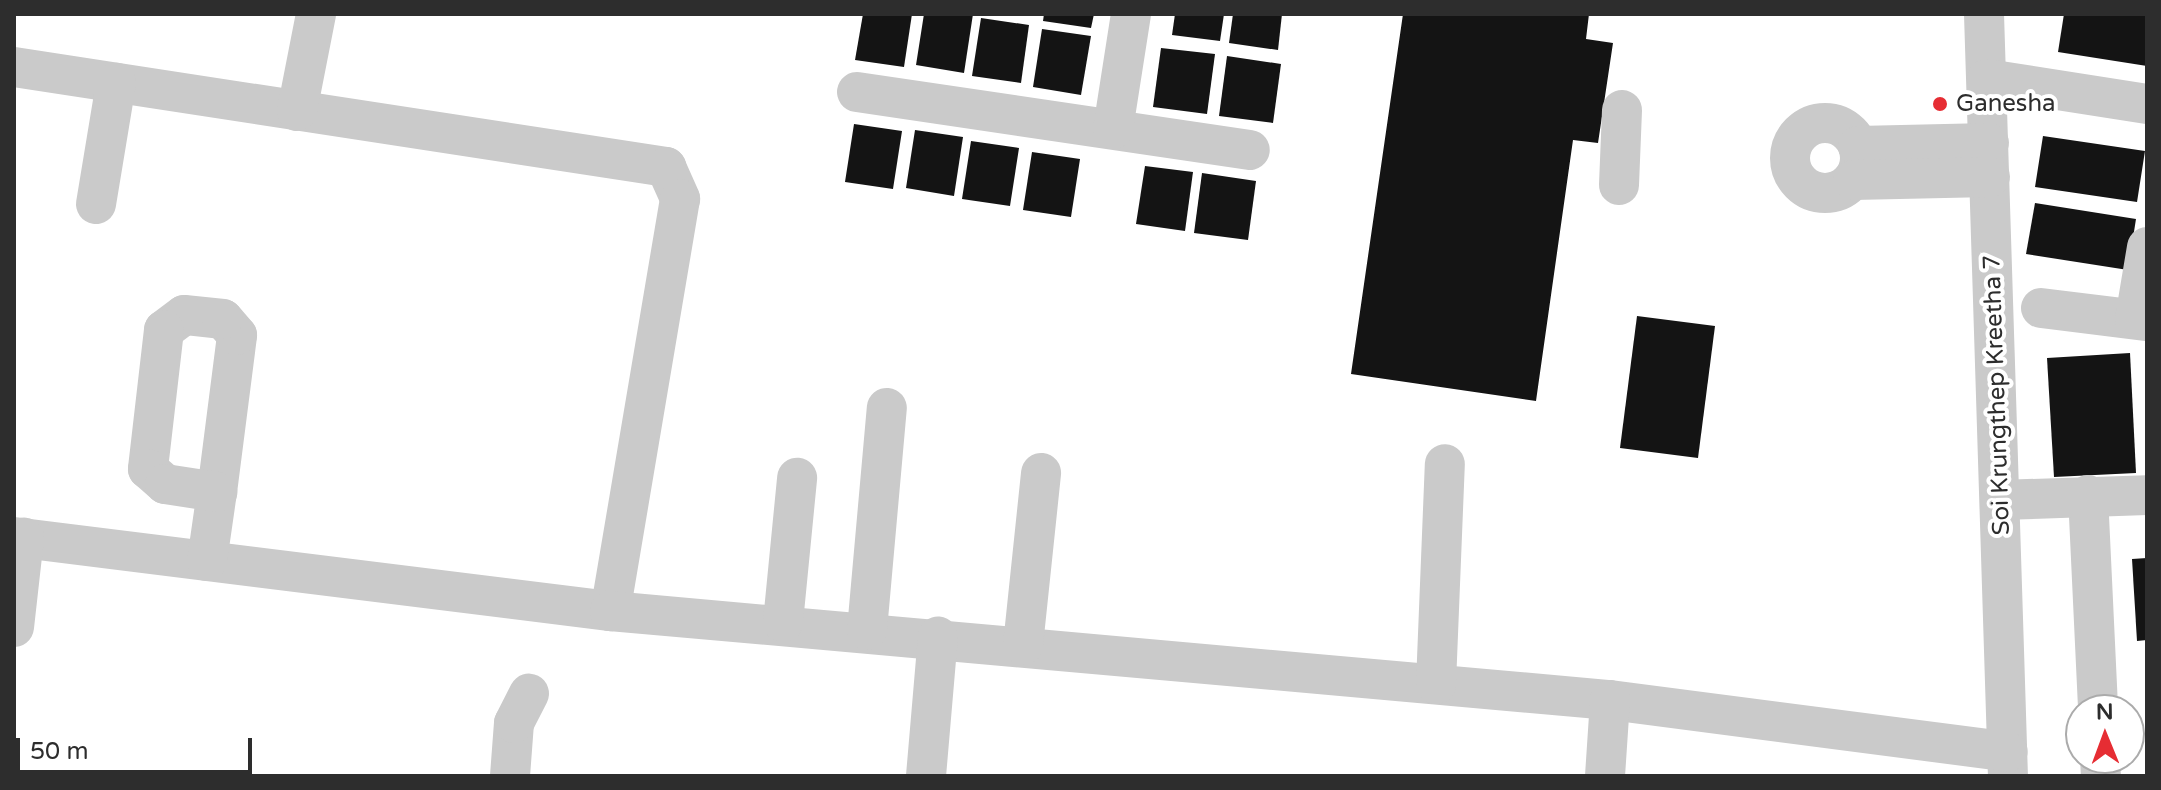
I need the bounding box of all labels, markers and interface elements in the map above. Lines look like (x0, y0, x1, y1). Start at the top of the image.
place label: Ganesha (1956, 90, 2055, 118)
marker: Ganesha (1931, 95, 1949, 113)
street label: Soi Krungthep Kreetha 7 (1978, 254, 2016, 536)
north arrow (2065, 694, 2145, 774)
text: N (2096, 699, 2114, 725)
scale bar (20, 722, 256, 772)
text: 50 m (30, 737, 88, 766)

